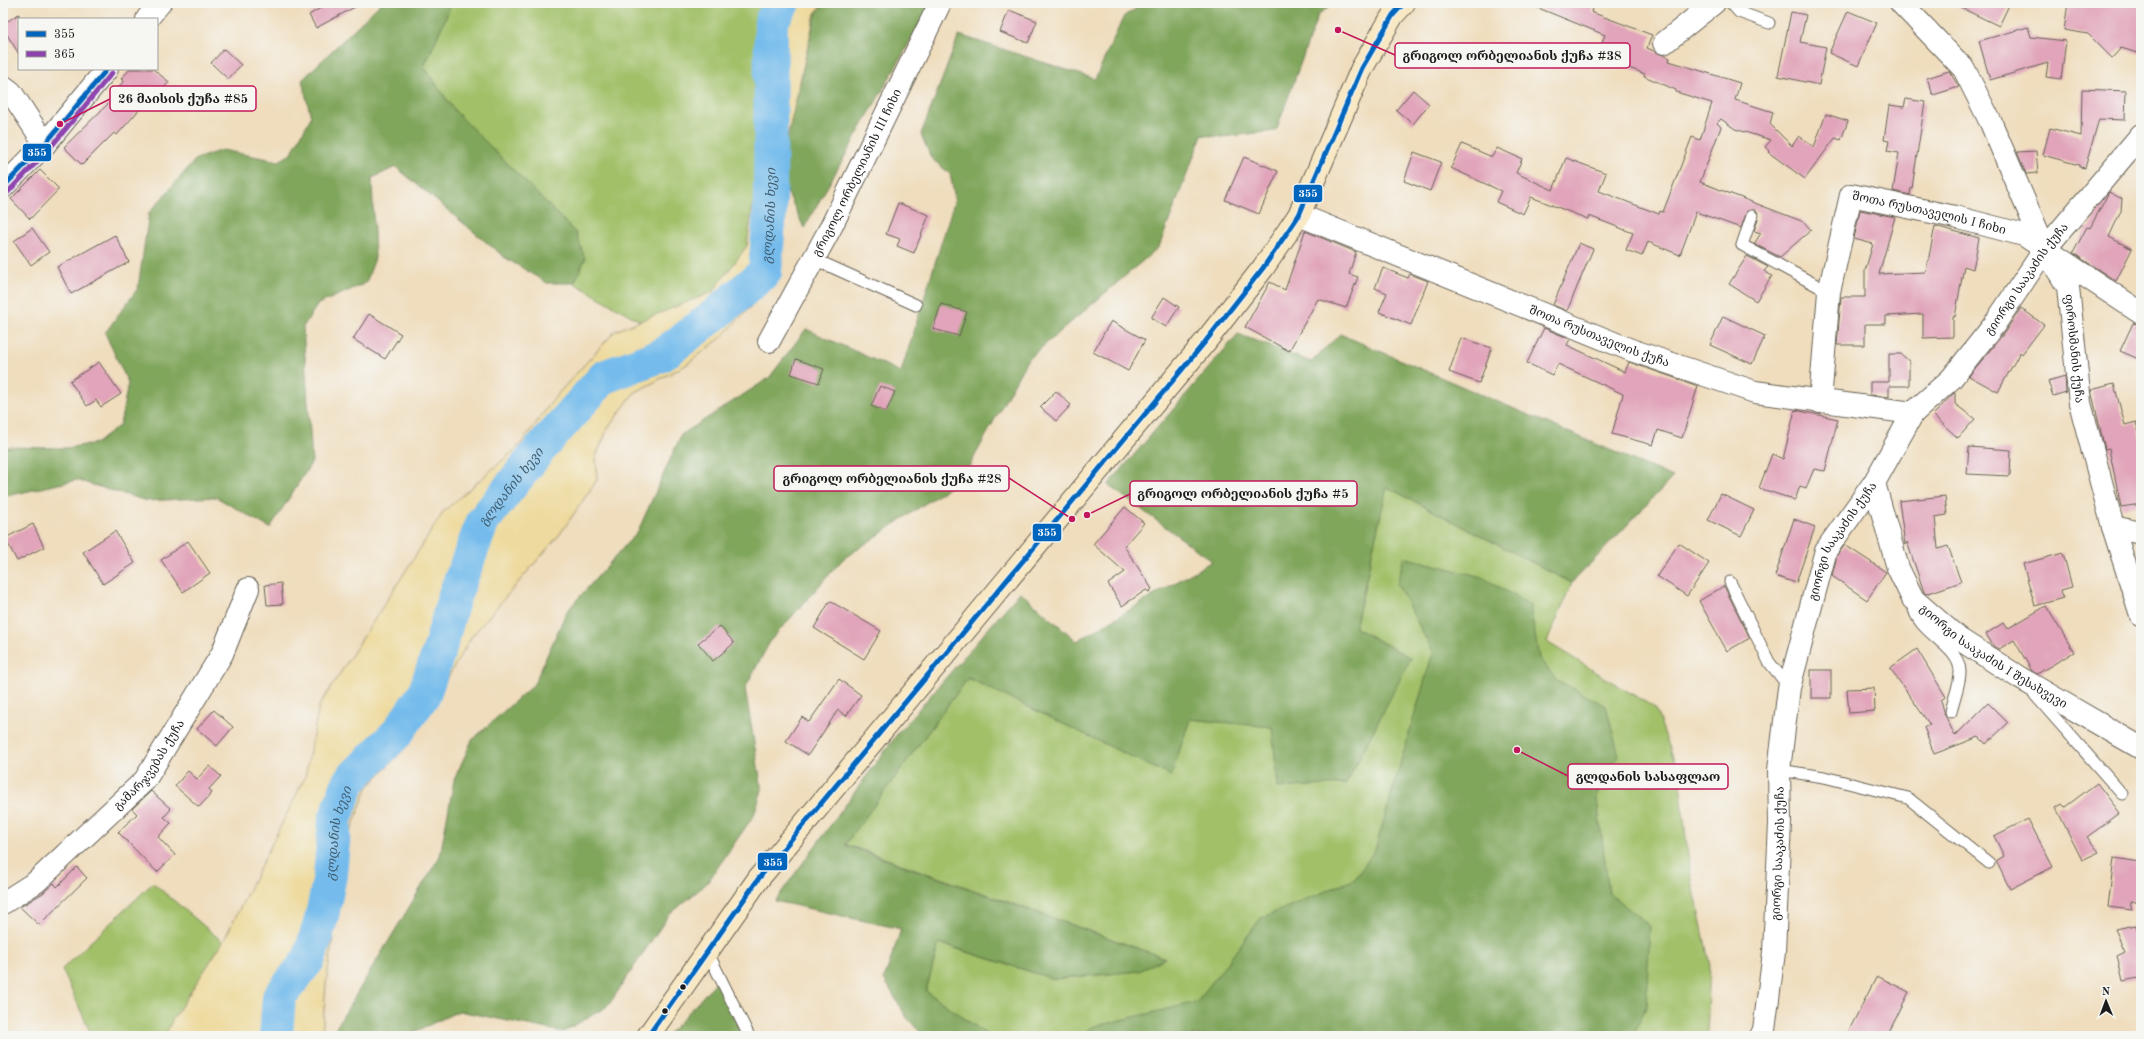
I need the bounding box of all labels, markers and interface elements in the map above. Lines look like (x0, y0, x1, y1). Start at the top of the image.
legend (18, 18, 158, 70)
text: 355 (54, 28, 75, 41)
callout: გრიგოლ ორბელიანის ქუჩა #38 (1395, 43, 1630, 68)
text: 365 (54, 48, 75, 61)
text: გრიგოლ ორბელიანის ქუჩა #38 (1403, 49, 1621, 63)
callout: 26 მაისის ქუჩა #85 (110, 86, 256, 111)
street label: გრიგოლ ორბელიანის III ჩიხი (811, 87, 904, 259)
text: 26 მაისის ქუჩა #85 (118, 93, 248, 106)
line badge: 355 (22, 143, 52, 162)
text: 355 (27, 148, 47, 159)
water label: გლდანის ხევი (761, 167, 779, 264)
line badge: 355 (1293, 184, 1323, 203)
text: 355 (1298, 189, 1318, 200)
street label: შოთა რუსთაველის I ჩიხი (1851, 189, 2007, 237)
street label: გიორგი სააკაძის ქუჩა (1983, 221, 2071, 338)
street label: ფიროსმანის ქუჩა (2062, 294, 2085, 404)
street label: შოთა რუსთაველის ქუჩა (1527, 303, 1671, 370)
water label: გლდანის ხევი (477, 446, 547, 528)
callout: გრიგოლ ორბელიანის ქუჩა #28 (774, 466, 1009, 491)
text: გრიგოლ ორბელიანის ქუჩა #28 (783, 472, 1001, 486)
street label: გიორგი სააკაძის ქუჩა (1808, 480, 1880, 602)
callout: გრიგოლ ორბელიანის ქუჩა #5 (1130, 481, 1357, 506)
text: გრიგოლ ორბელიანის ქუჩა #5 (1137, 487, 1349, 501)
line badge: 355 (1032, 523, 1062, 542)
text: 355 (1037, 528, 1057, 539)
street label: გიორგი სააკაძის I შესახვევი (1917, 603, 2069, 711)
street label: გამარჯვებას ქუჩა (112, 718, 187, 813)
callout: გლდანის სასაფლაო (1568, 764, 1728, 789)
text: გლდანის სასაფლაო (1576, 770, 1720, 784)
water label: გლდანის ხევი (324, 784, 355, 882)
street label: გიორგი სააკაძის ქუჩა (1770, 786, 1787, 921)
line badge: 355 (757, 852, 788, 871)
text: 355 (763, 858, 783, 869)
north arrow (2086, 981, 2126, 1021)
unlabelled marker (678, 982, 688, 992)
text: N (2102, 987, 2111, 998)
unlabelled marker (660, 1006, 670, 1016)

